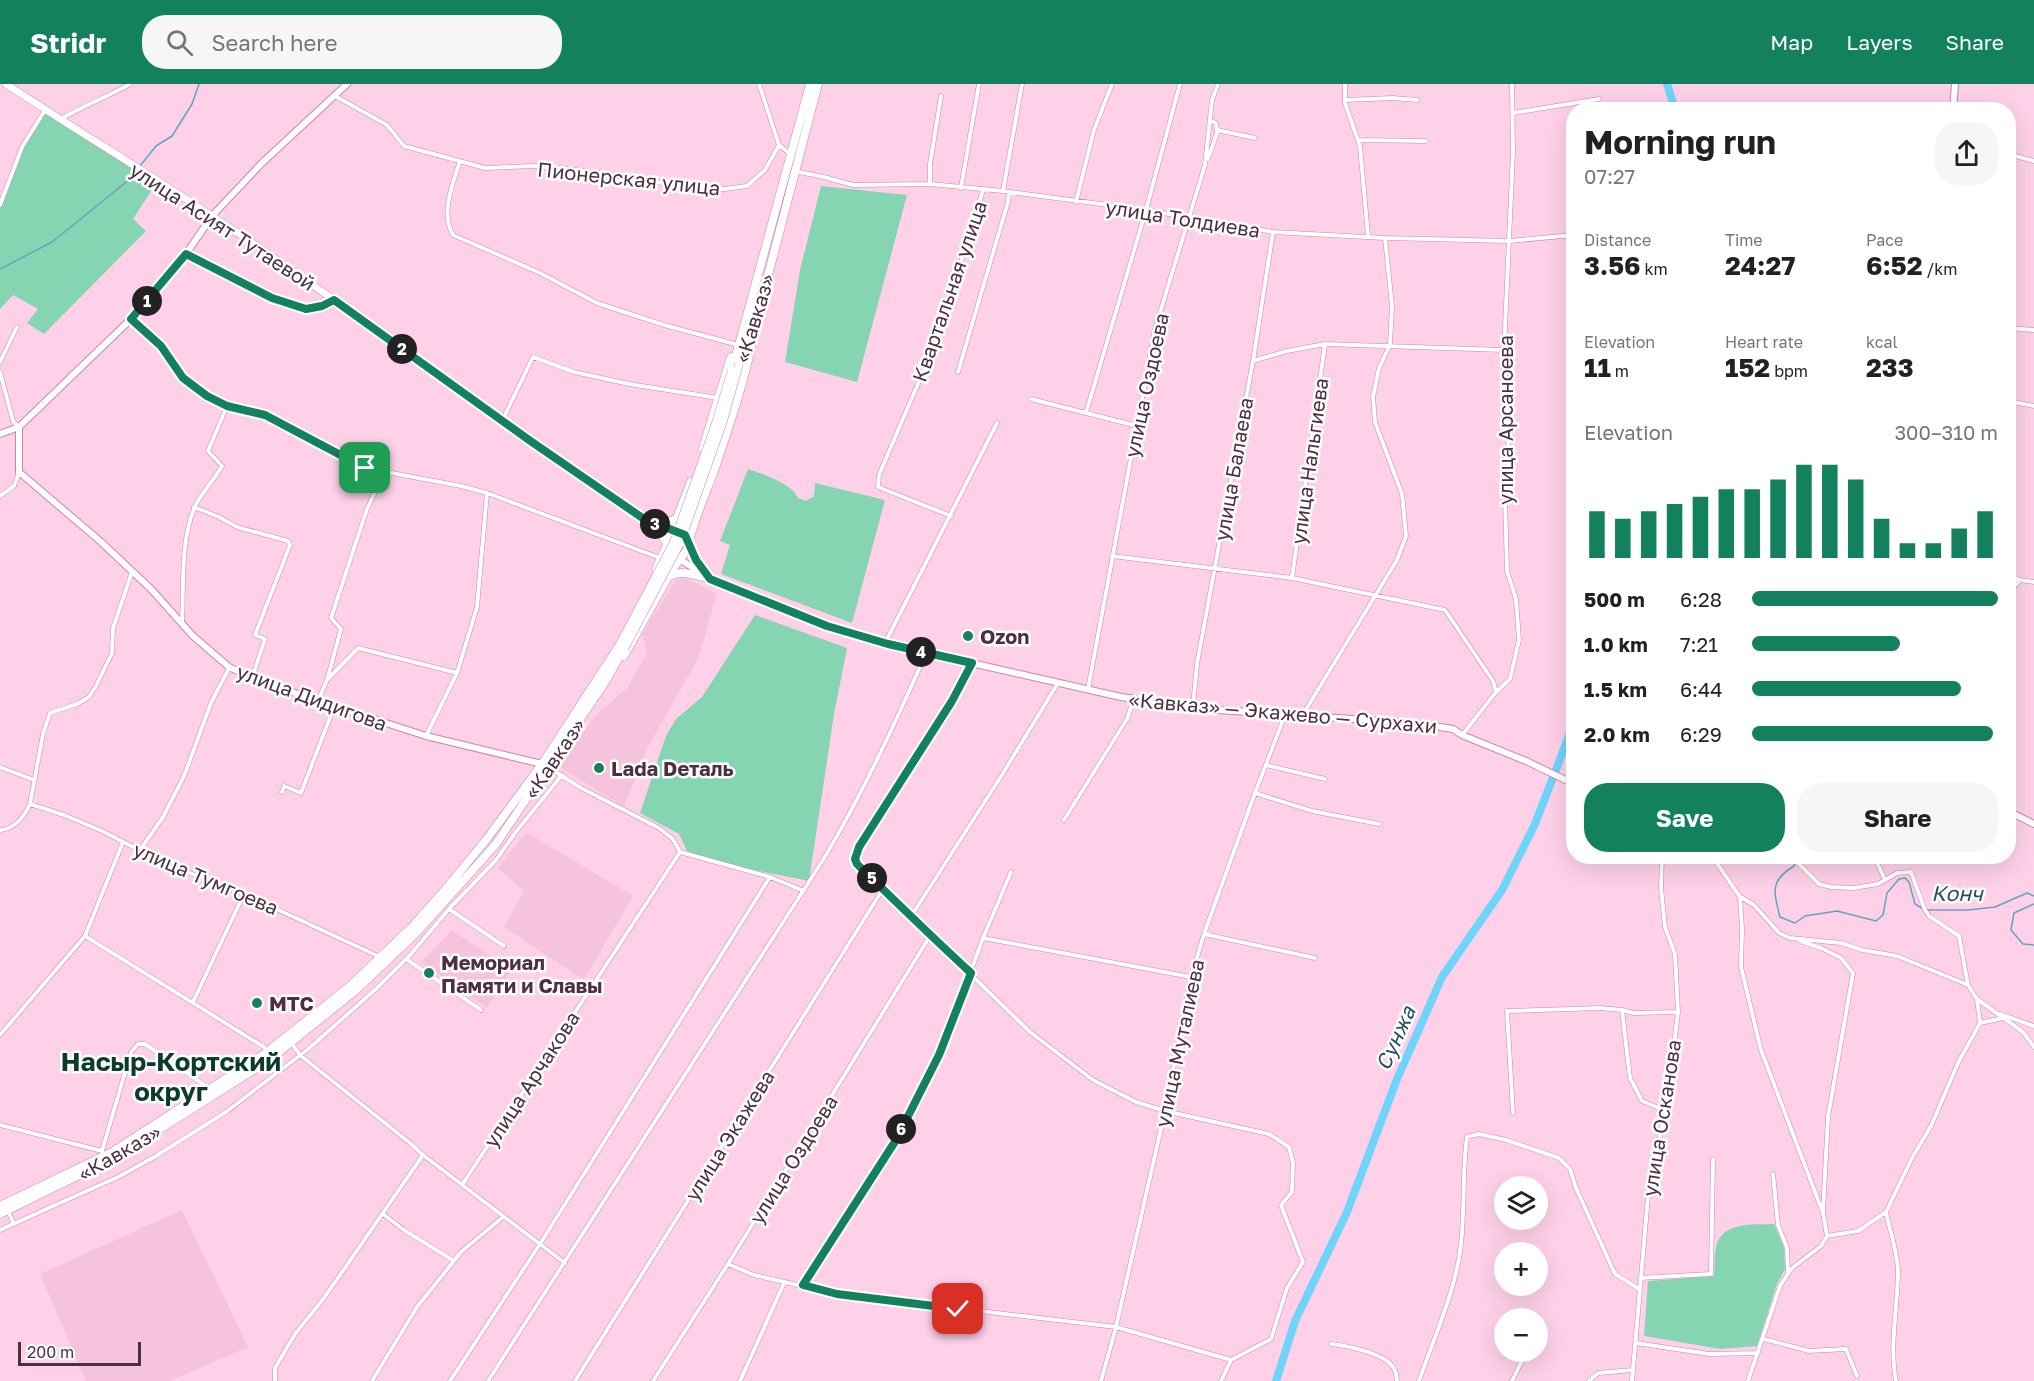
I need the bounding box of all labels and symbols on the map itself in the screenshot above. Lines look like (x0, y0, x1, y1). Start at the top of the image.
street label: Пионерская улица (536, 156, 722, 200)
street label: улица Асият Тутаевой (126, 157, 320, 295)
street label: улица Толдиева (1104, 194, 1262, 242)
street label: Квартальная улица (907, 197, 991, 385)
street label: «Кавказ» (729, 271, 779, 365)
pin: 1 (132, 286, 162, 316)
street label: улица Оздоева (1119, 311, 1173, 459)
pin: 2 (387, 334, 417, 364)
street label: улица Арсаноева (1493, 335, 1517, 505)
street label: улица Нальгиева (1285, 376, 1333, 546)
street label: улица Балаева (1209, 395, 1257, 543)
pin (339, 442, 390, 493)
pin: 3 (640, 509, 670, 539)
place label: Ozon (980, 624, 1029, 648)
marker: Ozon (961, 629, 975, 643)
pin: 4 (906, 637, 936, 667)
street label: улица Дидигова (234, 659, 390, 735)
street label: «Кавказ» — Экажево — Сурхахи (1128, 687, 1438, 737)
street label: «Кавказ» (518, 713, 590, 803)
place label: Lada Dеталь (611, 756, 733, 780)
marker: Lada Dеталь (592, 761, 606, 775)
street label: улица Тумгоева (130, 837, 282, 919)
pin: 5 (857, 863, 887, 893)
water label: Конч (1931, 880, 1984, 906)
place label: Мемориал Памяти и Славы (441, 950, 603, 997)
street label: улица Муталиева (1149, 957, 1209, 1129)
marker: Мемориал Памяти и Славы (422, 966, 436, 980)
place label: МТС (269, 991, 314, 1015)
marker: МТС (250, 996, 264, 1010)
water label: Сунжа (1369, 1001, 1421, 1074)
street label: улица Арчакова (478, 1006, 584, 1152)
street label: улица Осканова (1637, 1038, 1685, 1198)
district label: Насыр-Кортский округ (61, 1046, 281, 1107)
street label: улица Экажева (679, 1065, 779, 1205)
street label: улица Оздоева (744, 1090, 842, 1228)
pin: 6 (886, 1114, 916, 1144)
street label: «Кавказ» (73, 1119, 165, 1185)
pin (932, 1283, 983, 1334)
scale bar (18, 1339, 141, 1366)

